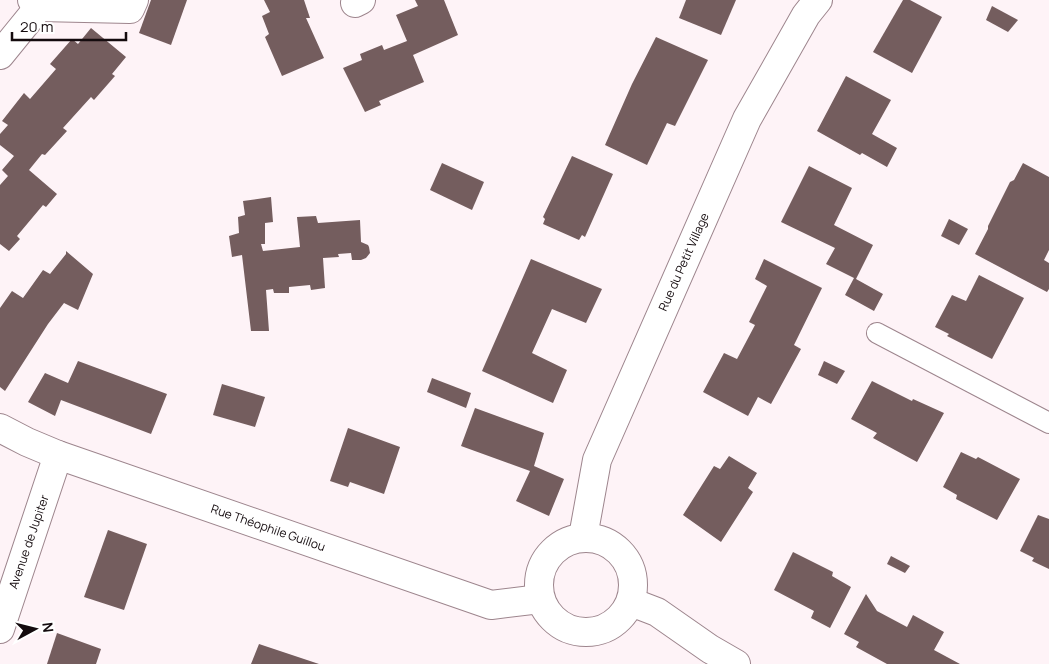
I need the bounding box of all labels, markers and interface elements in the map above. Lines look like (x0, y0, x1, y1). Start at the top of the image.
scale bar (12, 10, 126, 42)
text: 20 m (20, 16, 53, 37)
street label: Rue du Petit Village (654, 210, 713, 314)
street label: Avenue de Jupiter (4, 492, 53, 591)
street label: Rue Théophile Guillou (209, 500, 328, 555)
north arrow (10, 604, 60, 654)
text: N (38, 621, 58, 634)

